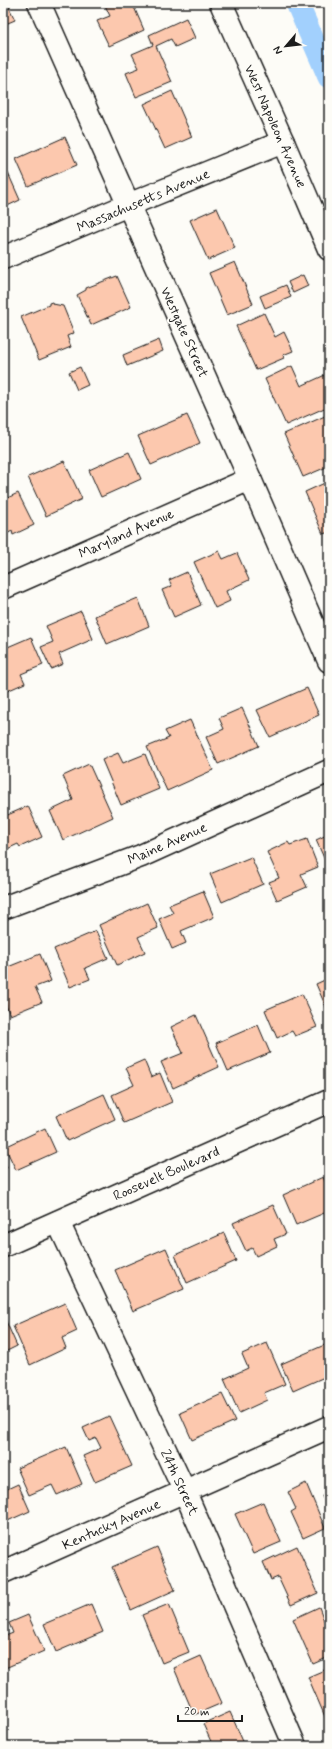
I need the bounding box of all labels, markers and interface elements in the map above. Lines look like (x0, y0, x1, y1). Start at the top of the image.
north arrow (266, 26, 306, 66)
text: N (270, 44, 286, 57)
street label: West Napoleon Avenue (240, 62, 310, 191)
street label: Massachusetts Avenue (74, 165, 213, 237)
street label: Westgate Street (156, 284, 212, 381)
street label: Maryland Avenue (76, 505, 177, 563)
street label: Maine Avenue (125, 818, 210, 869)
street label: Roosevelt Boulevard (110, 1142, 222, 1205)
street label: 24th Street (156, 1446, 203, 1519)
street label: Kentucky Avenue (59, 1495, 163, 1555)
scale bar (178, 1697, 242, 1723)
text: 20 m (184, 1704, 210, 1720)

